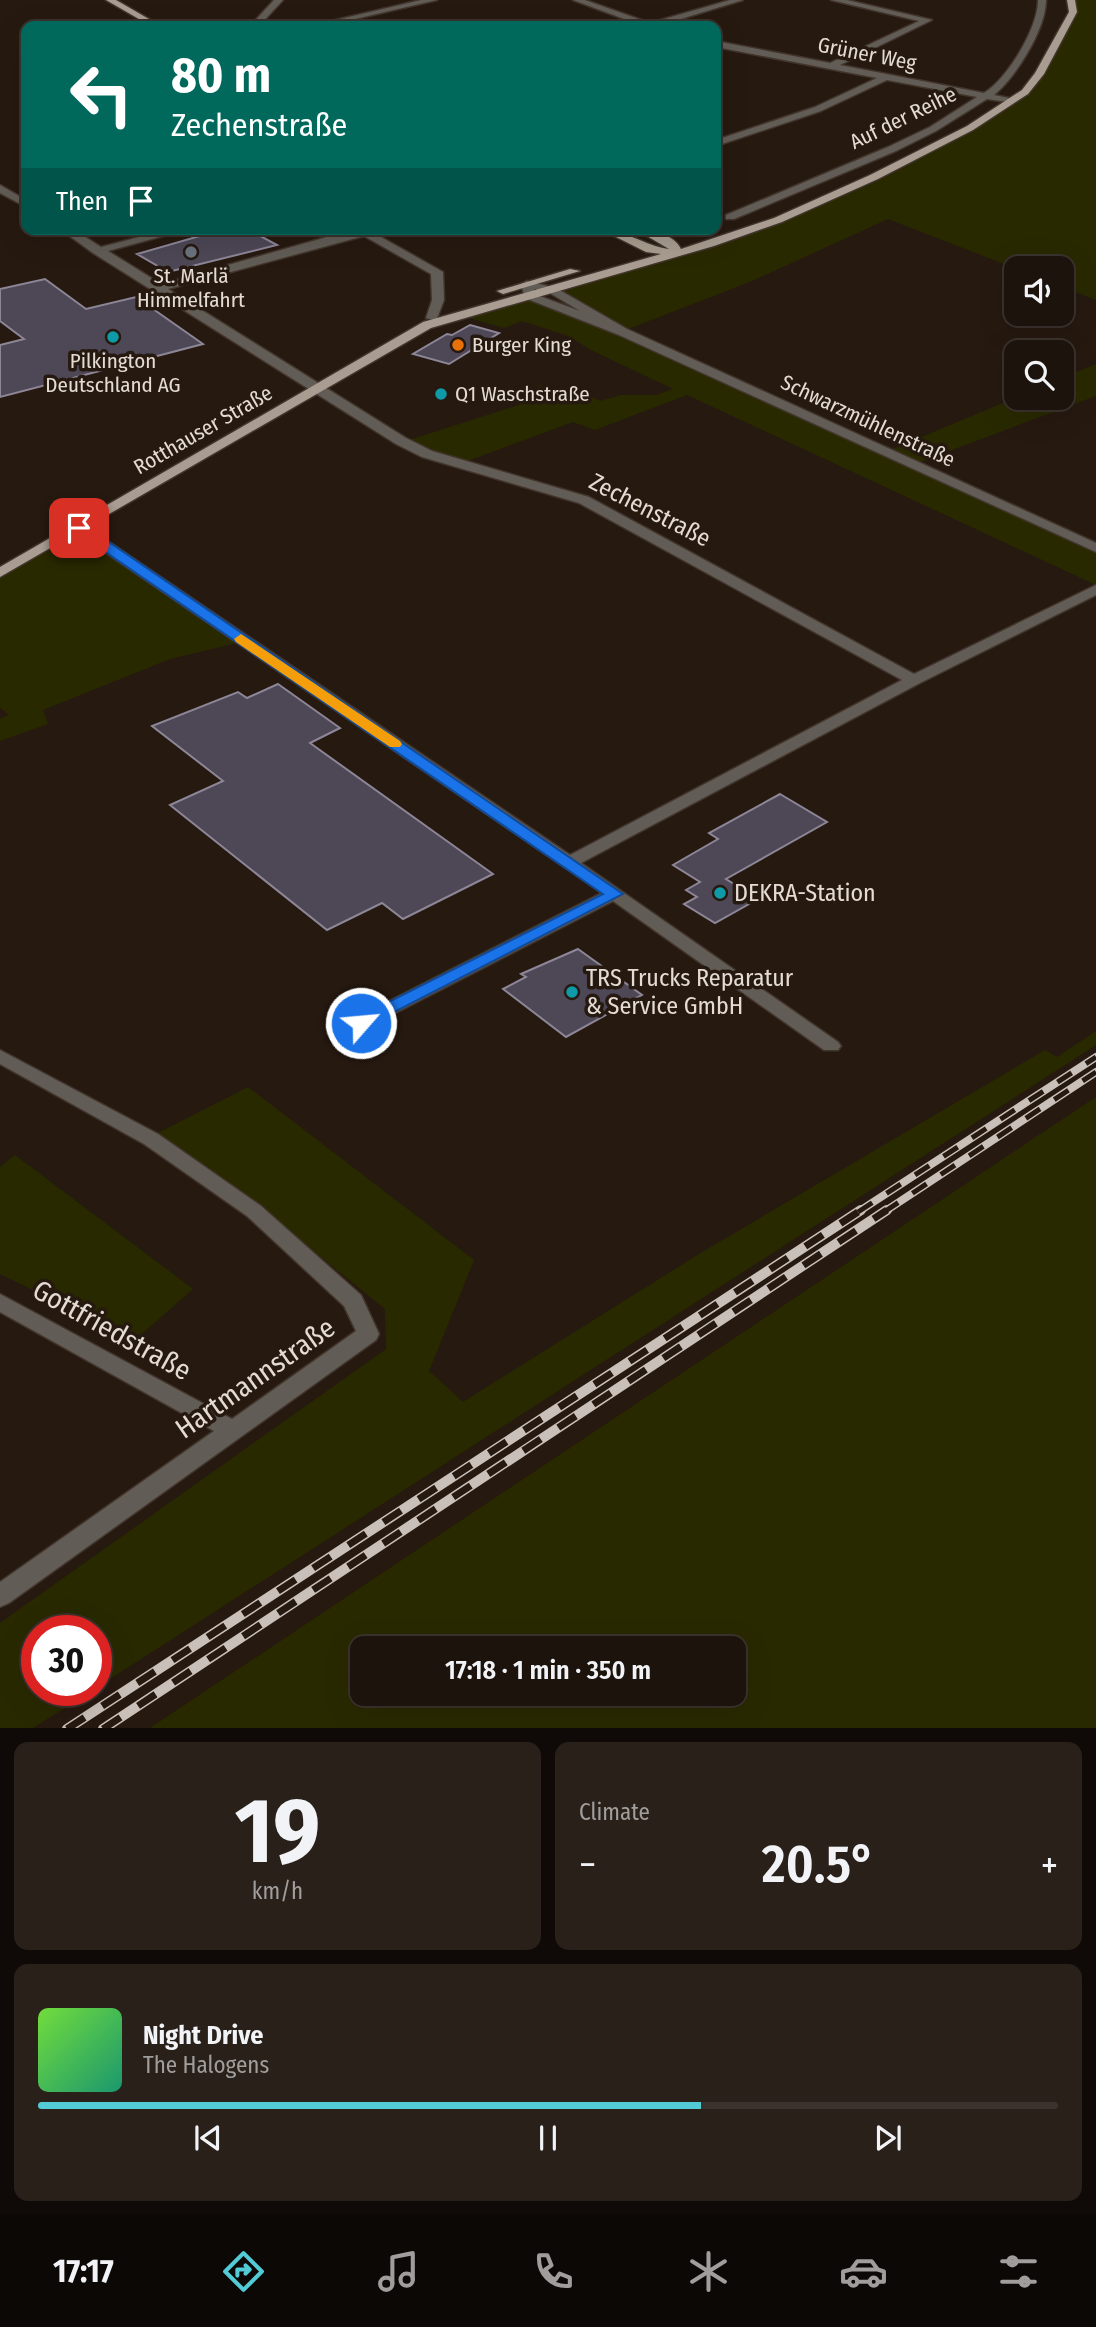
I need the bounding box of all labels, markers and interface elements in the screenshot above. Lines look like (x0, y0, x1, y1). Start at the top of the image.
street label: Grüner Weg (816, 32, 919, 76)
text: 80 m (171, 46, 271, 105)
icon: left (56, 49, 147, 140)
street label: Auf der Reihe (845, 81, 961, 155)
text: Zechenstraße (171, 106, 347, 144)
icon: arrive (122, 182, 160, 220)
text: Then (56, 186, 108, 217)
marker: St. Marlä Himmelfahrt (183, 244, 199, 260)
map controls (1004, 256, 1074, 410)
button: sound (1004, 256, 1074, 326)
place label: St. Marlä Himmelfahrt (137, 263, 245, 313)
marker: Pilkington Deutschland AG (105, 329, 121, 345)
place label: Burger King (472, 332, 571, 358)
marker: Burger King (450, 337, 466, 353)
button: search (1004, 340, 1074, 410)
place label: Pilkington Deutschland AG (45, 348, 181, 398)
street label: Schwarzmühlenstraße (777, 369, 959, 473)
street label: Rotthauser Straße (129, 380, 277, 480)
place label: Q1 Waschstraße (455, 381, 590, 407)
marker: Q1 Waschstraße (433, 386, 449, 402)
street label: Zechenstraße (585, 468, 715, 552)
pin (49, 498, 109, 558)
icon: arrive (60, 509, 98, 547)
place label: DEKRA-Station (734, 879, 876, 907)
marker: DEKRA-Station (712, 885, 728, 901)
place label: TRS Trucks Reparatur & Service GmbH (586, 964, 794, 1020)
marker: TRS Trucks Reparatur & Service GmbH (564, 984, 580, 1000)
position arrow (324, 986, 398, 1060)
street label: Gottfriedstraße (27, 1273, 197, 1387)
street label: Hartmannstraße (169, 1311, 341, 1445)
speed limit sign: 30 (21, 1615, 112, 1706)
text: 17:18 · 1 min · 350 m (445, 1655, 651, 1686)
text: 19 (235, 1777, 320, 1886)
text: Climate (579, 1798, 650, 1826)
text: 20.5° (762, 1833, 875, 1896)
text: − (579, 1842, 596, 1888)
text: + (1041, 1842, 1058, 1888)
text: km/h (252, 1877, 303, 1905)
text: Night Drive (143, 2020, 263, 2051)
text: The Halogens (143, 2051, 269, 2079)
icon: previous (189, 2119, 227, 2157)
icon: pause (529, 2119, 567, 2157)
icon: next (869, 2119, 907, 2157)
icon: directions (219, 2247, 268, 2296)
icon: music (374, 2247, 423, 2296)
icon: phone (529, 2247, 578, 2296)
icon: climate (684, 2247, 733, 2296)
icon: car (839, 2247, 888, 2296)
icon: filters (994, 2247, 1043, 2296)
text: 17:17 (53, 2252, 114, 2290)

